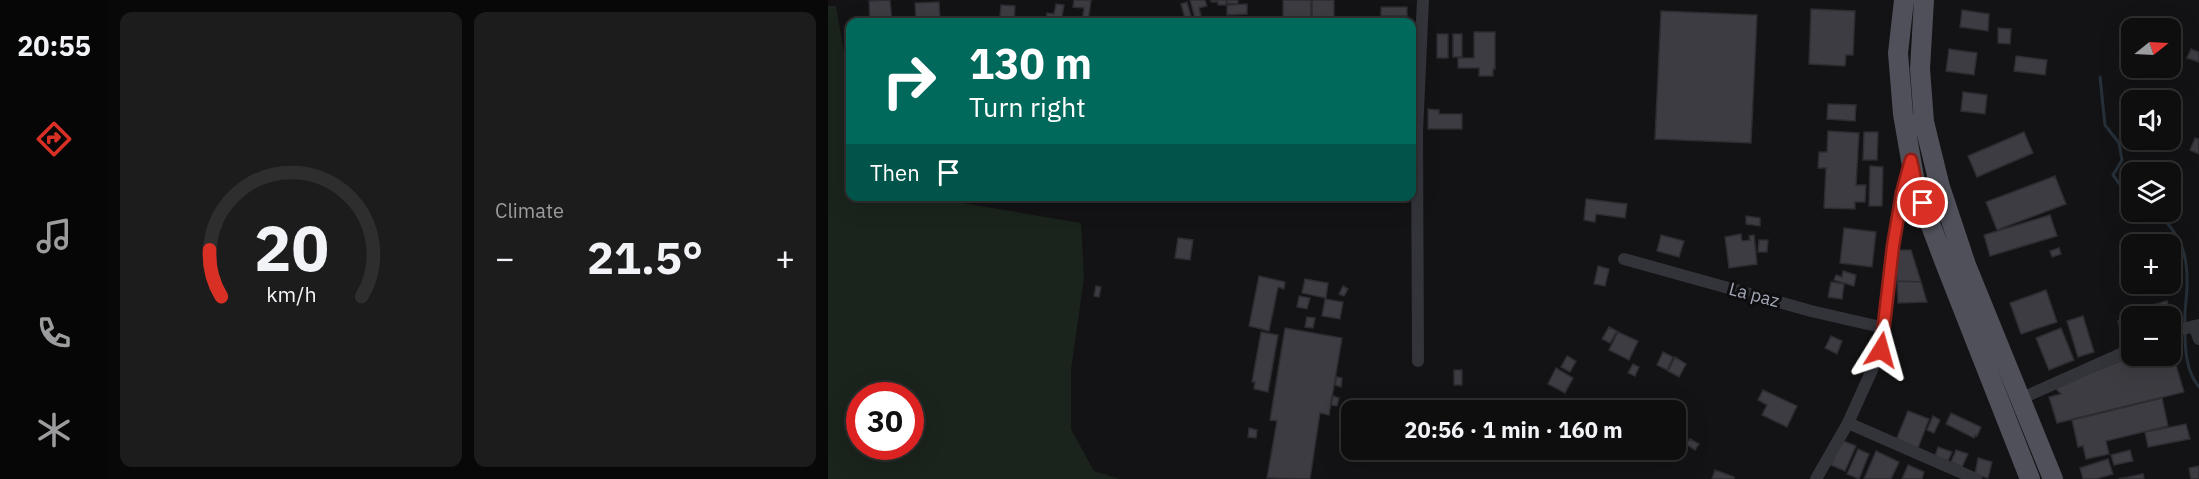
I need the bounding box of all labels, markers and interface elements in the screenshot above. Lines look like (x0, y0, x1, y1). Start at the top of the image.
north arrow (2121, 18, 2181, 78)
map controls (2121, 18, 2181, 366)
text: 20:55 (17, 28, 91, 63)
text: 130 m (969, 36, 1092, 91)
icon: right (870, 42, 948, 120)
text: Turn right (969, 89, 1086, 124)
button: sound (2121, 90, 2181, 150)
icon: directions (33, 118, 75, 160)
icon: arrive (932, 156, 965, 189)
text: Then (870, 158, 920, 187)
button: layers (2121, 162, 2181, 222)
pin (1897, 177, 1948, 228)
icon: arrive (1906, 186, 1939, 219)
text: Climate (495, 197, 564, 224)
text: 20 (254, 207, 328, 288)
icon: music (33, 215, 75, 257)
text: 21.5° (587, 228, 703, 286)
button: + (2121, 234, 2181, 294)
text: − (495, 236, 515, 279)
text: + (775, 236, 795, 279)
street label: La paz (1726, 277, 1782, 312)
text: km/h (266, 280, 316, 308)
button: − (2121, 306, 2181, 366)
icon: phone (33, 312, 75, 354)
position arrow (1849, 318, 1913, 382)
speed limit sign: 30 (846, 382, 924, 460)
icon: climate (33, 409, 75, 451)
text: 20:56 · 1 min · 160 m (1404, 415, 1623, 444)

